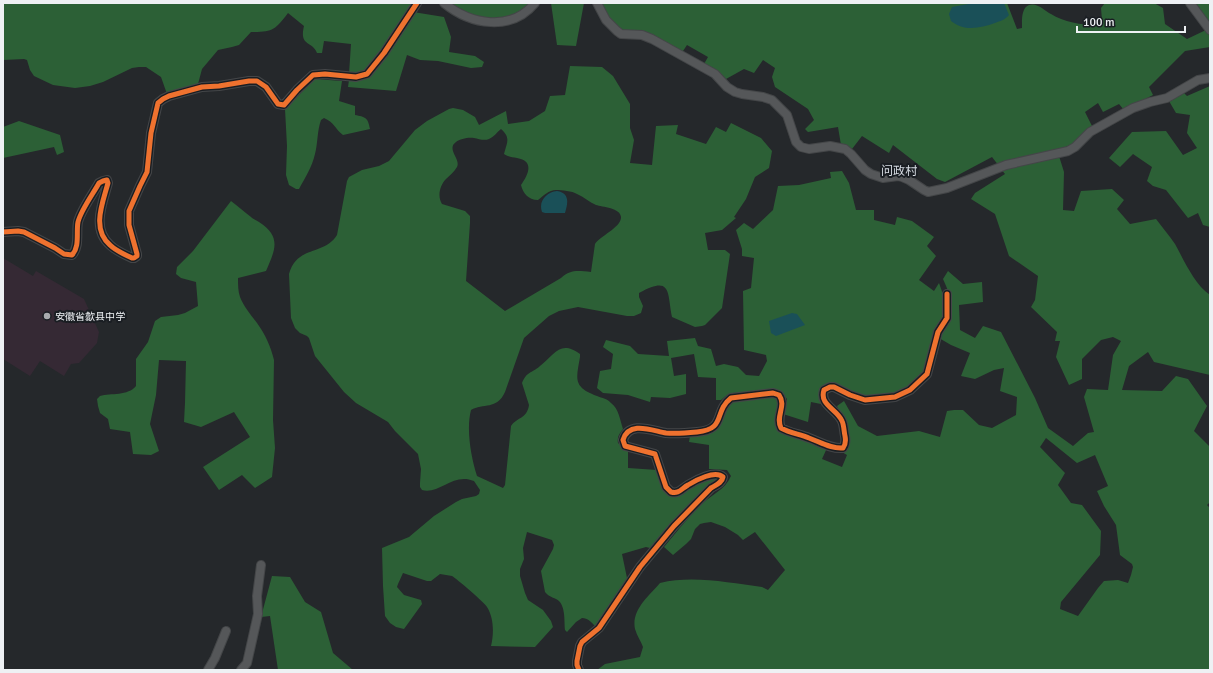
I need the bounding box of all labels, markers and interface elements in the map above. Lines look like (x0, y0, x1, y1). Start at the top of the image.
scale bar (1077, 8, 1185, 34)
text: 100 m (1083, 15, 1115, 30)
district label: 问政村 (881, 164, 918, 179)
marker: 安徽省歙县中学 (42, 311, 52, 321)
place label: 安徽省歙县中学 (55, 311, 125, 323)

